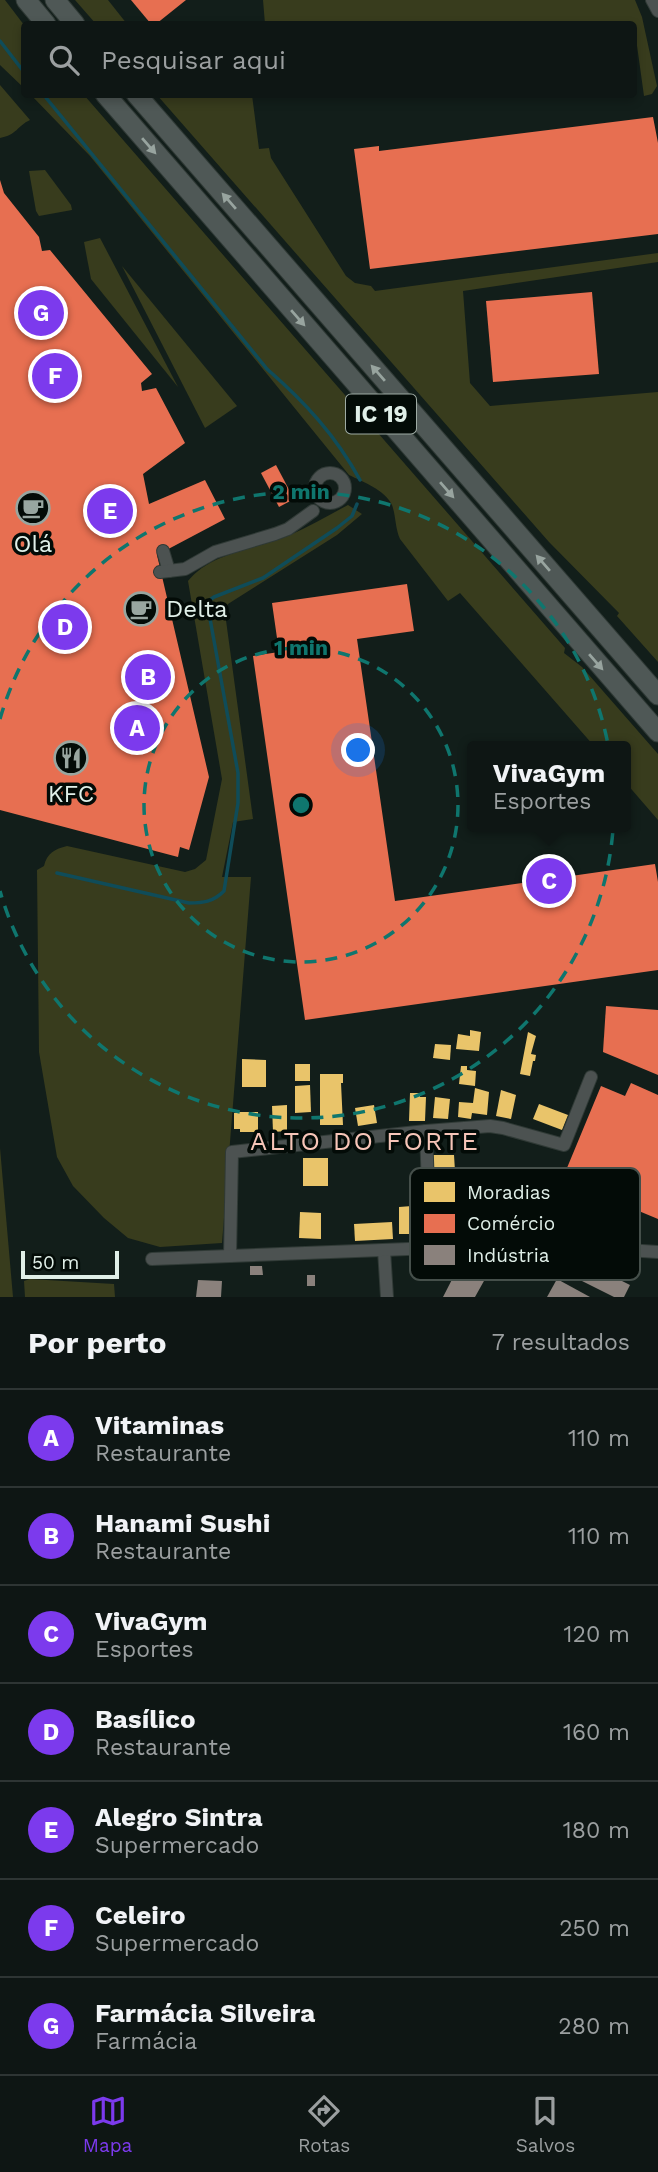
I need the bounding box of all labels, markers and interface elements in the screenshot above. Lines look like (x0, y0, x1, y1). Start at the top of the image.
search box (21, 21, 637, 98)
icon: search (45, 41, 83, 79)
text: Pesquisar aqui (101, 45, 286, 75)
one-way arrow (141, 138, 156, 155)
one-way arrow (221, 192, 237, 210)
pin: G (18, 287, 64, 339)
one-way arrow (290, 310, 305, 327)
pin: F (32, 350, 78, 402)
one-way arrow (370, 364, 386, 382)
road number: IC 19 (346, 394, 416, 434)
text: 2 min (272, 479, 330, 504)
one-way arrow (439, 481, 455, 499)
pin: E (87, 485, 133, 537)
cafe icon: Olá (14, 489, 52, 527)
place label: Olá (14, 530, 52, 558)
one-way arrow (536, 555, 551, 572)
cafe icon: Delta (122, 590, 160, 628)
place label: Delta (166, 595, 228, 623)
pin: D (42, 601, 88, 653)
text: 1 min (274, 635, 328, 660)
pin: B (125, 651, 171, 703)
one-way arrow (588, 653, 604, 671)
pin: A (114, 702, 160, 754)
your location (341, 733, 375, 767)
restaurant icon: KFC (52, 739, 90, 777)
popup (467, 741, 631, 832)
text: VivaGym (493, 758, 605, 788)
place label: KFC (48, 780, 94, 808)
text: Esportes (493, 788, 591, 815)
centre of rings (289, 793, 313, 817)
pin: C (526, 855, 572, 907)
district label: ALTO DO FORTE (250, 1126, 480, 1156)
legend (410, 1168, 640, 1280)
text: Moradias (467, 1181, 550, 1204)
text: Comércio (467, 1212, 555, 1235)
text: Indústria (467, 1244, 550, 1267)
scale bar (21, 1248, 119, 1280)
text: 50 m (32, 1251, 79, 1274)
text: Por perto (28, 1325, 166, 1360)
text: 7 resultados (492, 1329, 630, 1356)
text: Vitaminas (95, 1410, 224, 1440)
text: A (43, 1425, 59, 1452)
text: 110 m (568, 1425, 630, 1452)
text: Restaurante (95, 1440, 231, 1467)
text: Hanami Sushi (95, 1508, 270, 1538)
text: B (43, 1523, 59, 1550)
text: 110 m (568, 1523, 630, 1550)
text: Restaurante (95, 1538, 231, 1565)
text: VivaGym (95, 1606, 208, 1636)
text: C (43, 1621, 59, 1648)
text: 120 m (564, 1621, 630, 1648)
text: Esportes (95, 1636, 194, 1663)
text: Basílico (95, 1704, 196, 1734)
text: D (43, 1719, 59, 1746)
text: 160 m (563, 1719, 630, 1746)
text: Restaurante (95, 1734, 231, 1761)
text: Alegro Sintra (95, 1802, 263, 1832)
text: E (44, 1817, 58, 1844)
text: 180 m (563, 1817, 630, 1844)
text: Supermercado (95, 1832, 259, 1859)
text: Celeiro (95, 1900, 185, 1930)
text: F (44, 1915, 58, 1942)
text: 250 m (559, 1915, 630, 1942)
text: Supermercado (95, 1930, 259, 1957)
text: Farmácia Silveira (95, 1998, 315, 2028)
text: G (43, 2013, 59, 2040)
text: 280 m (558, 2013, 630, 2040)
text: Farmácia (95, 2028, 197, 2055)
tab: Mapa (83, 2092, 132, 2157)
tab: Rotas (298, 2092, 350, 2157)
tab: Salvos (516, 2092, 575, 2157)

